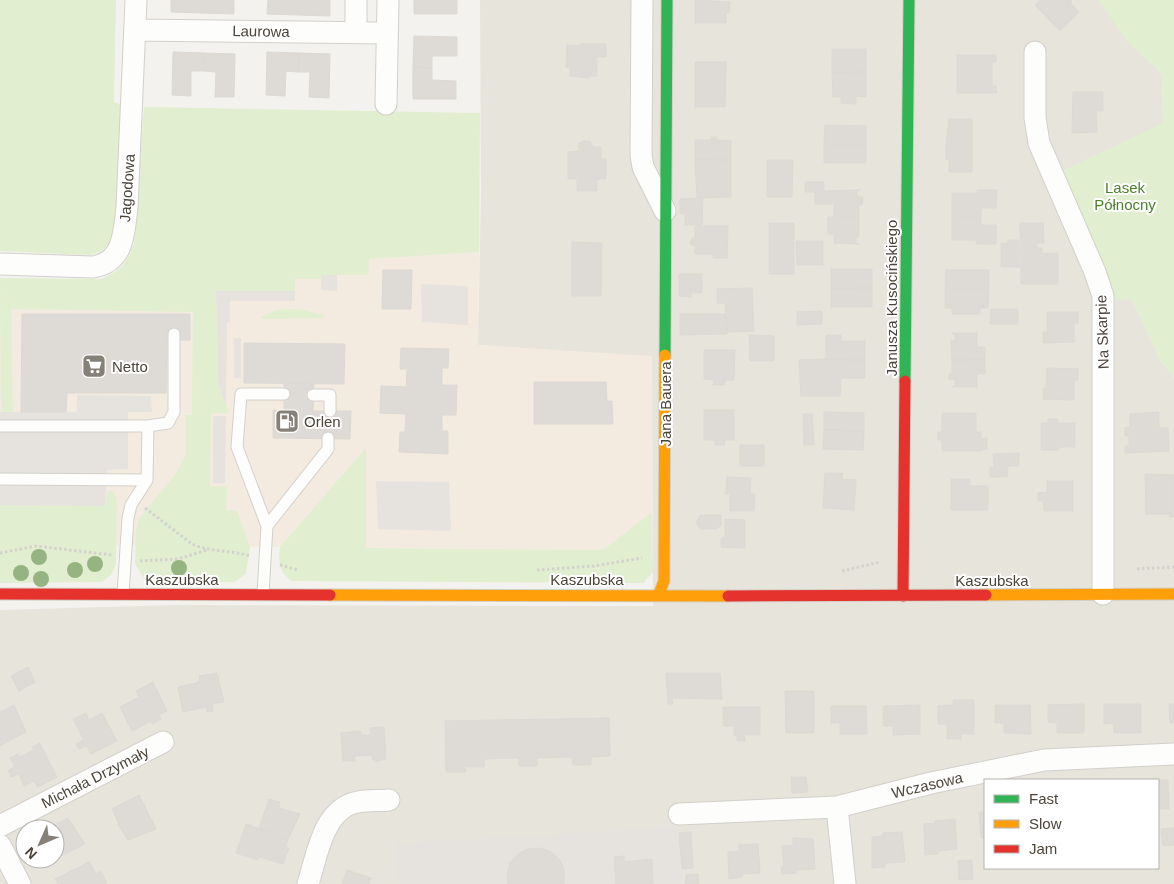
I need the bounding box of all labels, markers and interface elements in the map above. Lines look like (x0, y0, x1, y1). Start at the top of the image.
street label: Laurowa (232, 22, 291, 40)
street label: Jagodowa (116, 153, 138, 223)
park label: Lasek Północny (1094, 179, 1156, 213)
street label: Janusza Kusocińskiego (883, 220, 900, 376)
street label: Na Skarpie (1092, 295, 1112, 369)
supermarket icon: Netto (81, 353, 107, 379)
place label: Netto (112, 358, 148, 375)
street label: Jana Bauera (657, 361, 674, 447)
fuel station icon: Orlen (274, 408, 300, 434)
place label: Orlen (304, 413, 341, 430)
street label: Kaszubska (145, 571, 219, 588)
street label: Kaszubska (550, 571, 624, 588)
street label: Kaszubska (955, 572, 1029, 589)
street label: Michała Drzymały (38, 742, 152, 811)
street label: Wczasowa (890, 768, 965, 801)
legend (984, 779, 1159, 869)
text: Fast (1029, 790, 1059, 807)
text: Slow (1029, 815, 1062, 832)
north arrow (15, 819, 65, 869)
text: Jam (1029, 840, 1057, 857)
text: N (22, 844, 40, 862)

